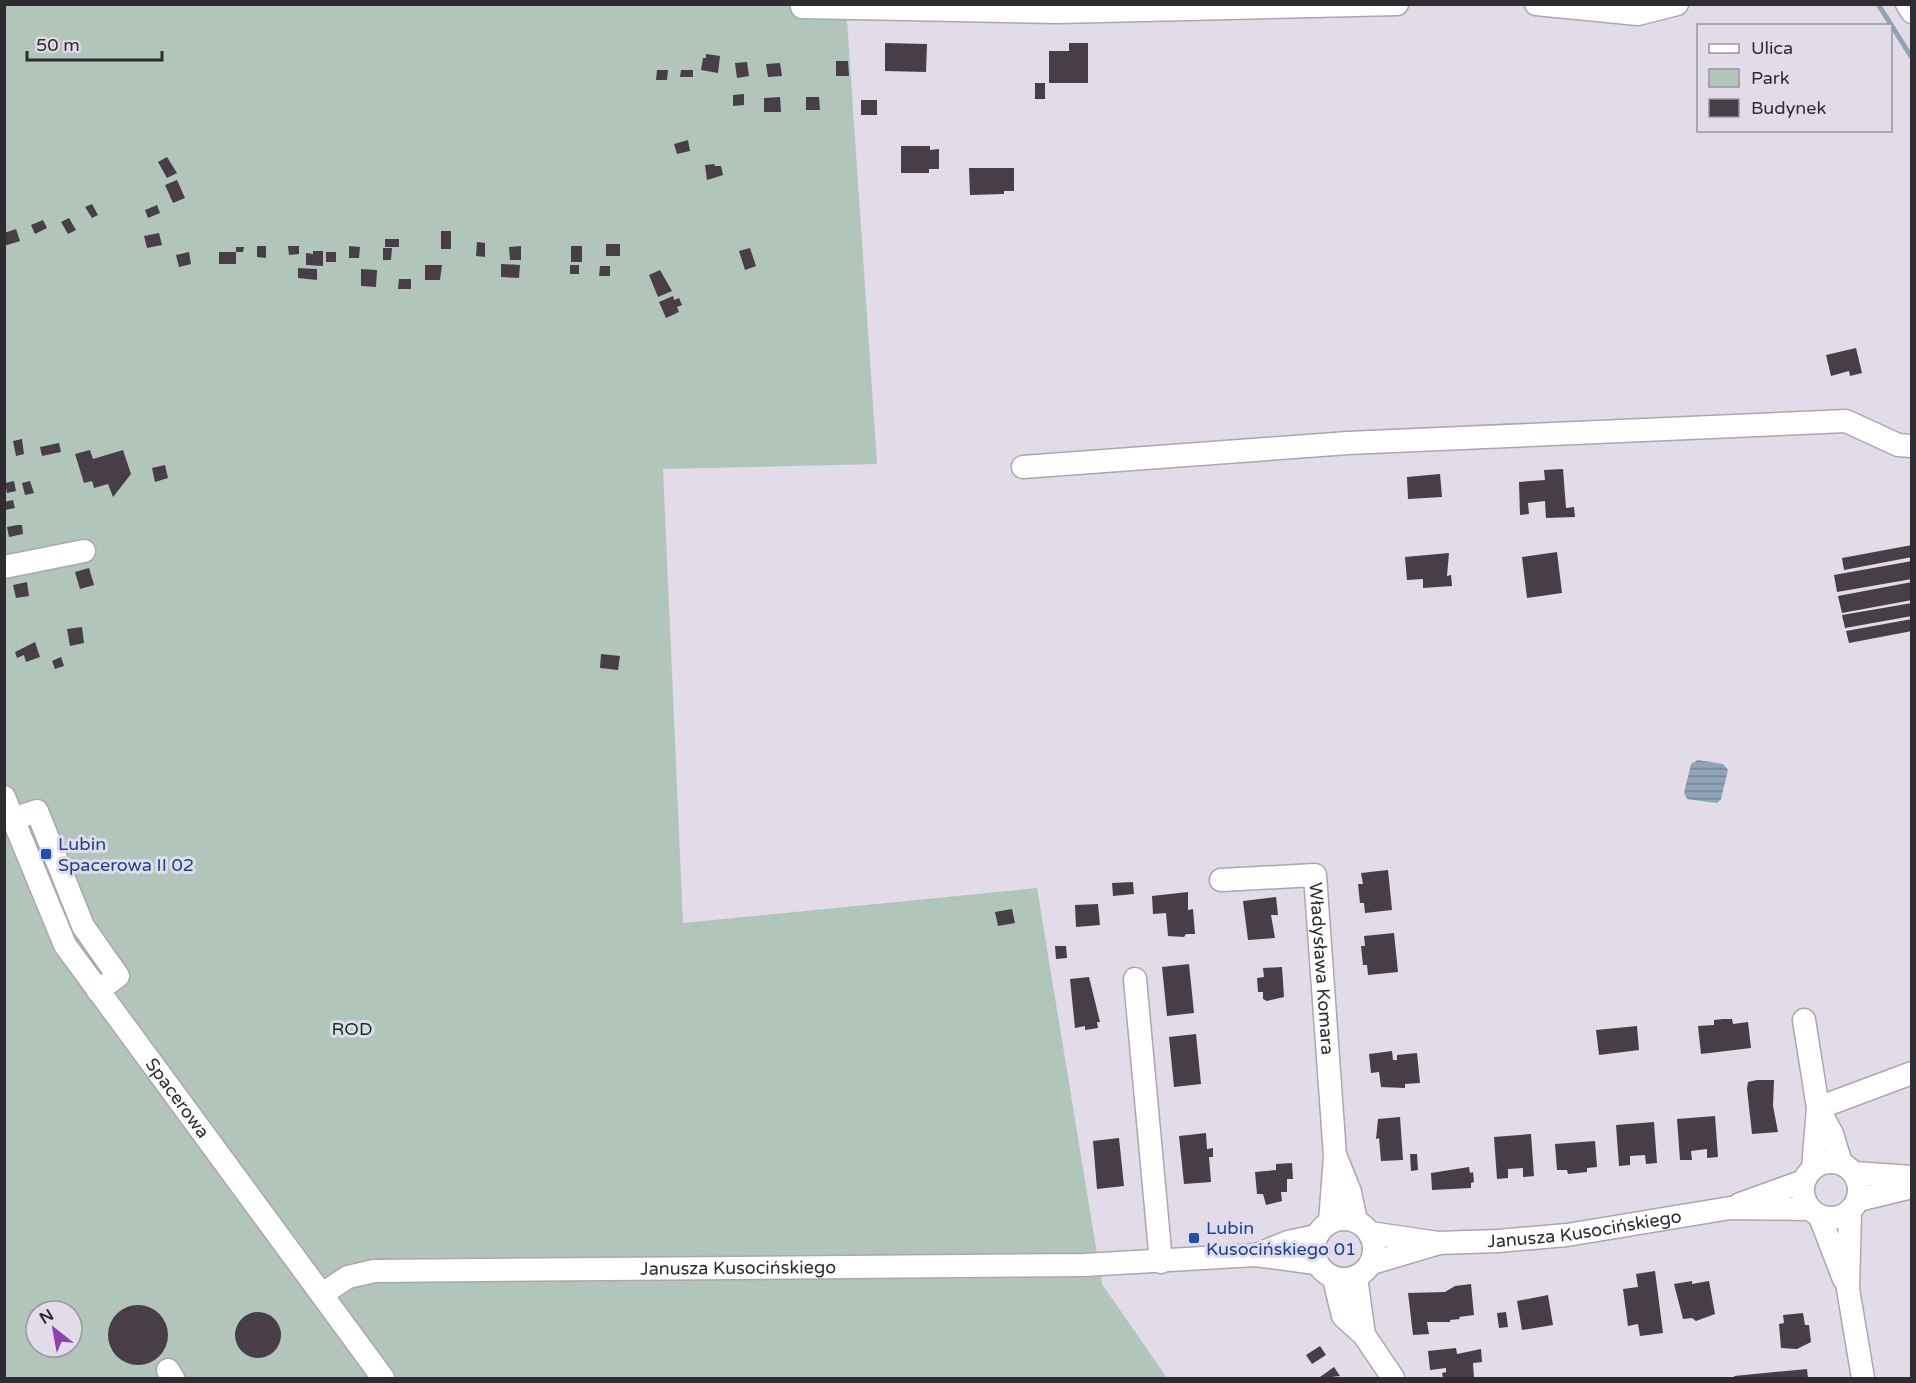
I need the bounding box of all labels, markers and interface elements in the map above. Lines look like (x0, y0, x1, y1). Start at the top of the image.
scale bar (27, 24, 162, 62)
legend (1697, 24, 1892, 132)
text: 50 m (36, 34, 80, 56)
text: Ulica (1751, 37, 1793, 59)
text: Park (1751, 67, 1790, 89)
text: Budynek (1751, 97, 1826, 119)
place label: Lubin Spacerowa II 02 (58, 833, 194, 876)
marker: Lubin Spacerowa II 02 (39, 847, 53, 861)
street label: Władysława Komara (1305, 882, 1339, 1056)
park label: ROD (332, 1018, 372, 1040)
street label: Spacerowa (141, 1054, 214, 1142)
street label: Janusza Kusocińskiego (1487, 1205, 1683, 1252)
place label: Lubin Kusocińskiego 01 (1206, 1217, 1356, 1260)
marker: Lubin Kusocińskiego 01 (1187, 1231, 1201, 1245)
street label: Janusza Kusocińskiego (640, 1256, 836, 1280)
north arrow (24, 1299, 84, 1359)
text: N (36, 1305, 57, 1329)

